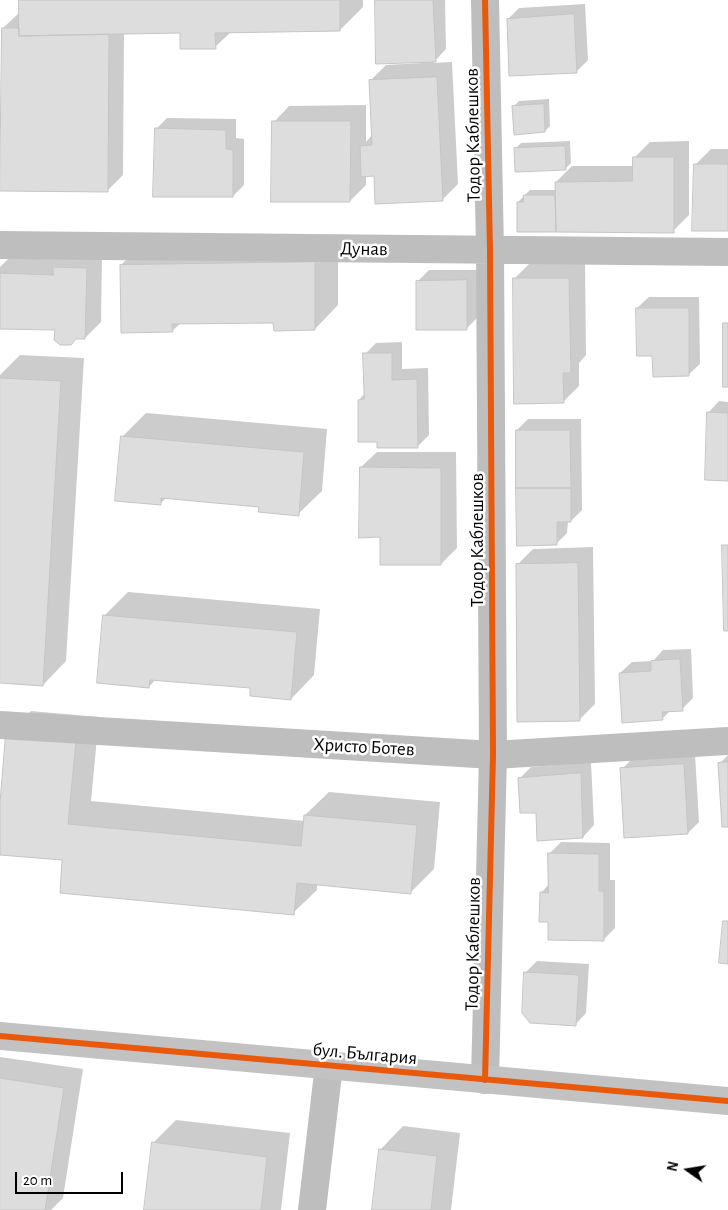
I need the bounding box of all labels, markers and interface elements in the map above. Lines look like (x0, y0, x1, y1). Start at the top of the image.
street label: Тодор Каблешков (460, 68, 486, 202)
street label: Дунав (340, 237, 388, 261)
street label: Тодор Каблешков (466, 473, 488, 607)
street label: Христо Ботев (313, 733, 415, 761)
street label: Тодор Каблешков (460, 877, 486, 1011)
street label: бул. България (312, 1038, 418, 1070)
north arrow (663, 1145, 713, 1195)
text: N (665, 1160, 681, 1173)
scale bar (18, 1162, 125, 1194)
text: 20 m (23, 1173, 52, 1188)

